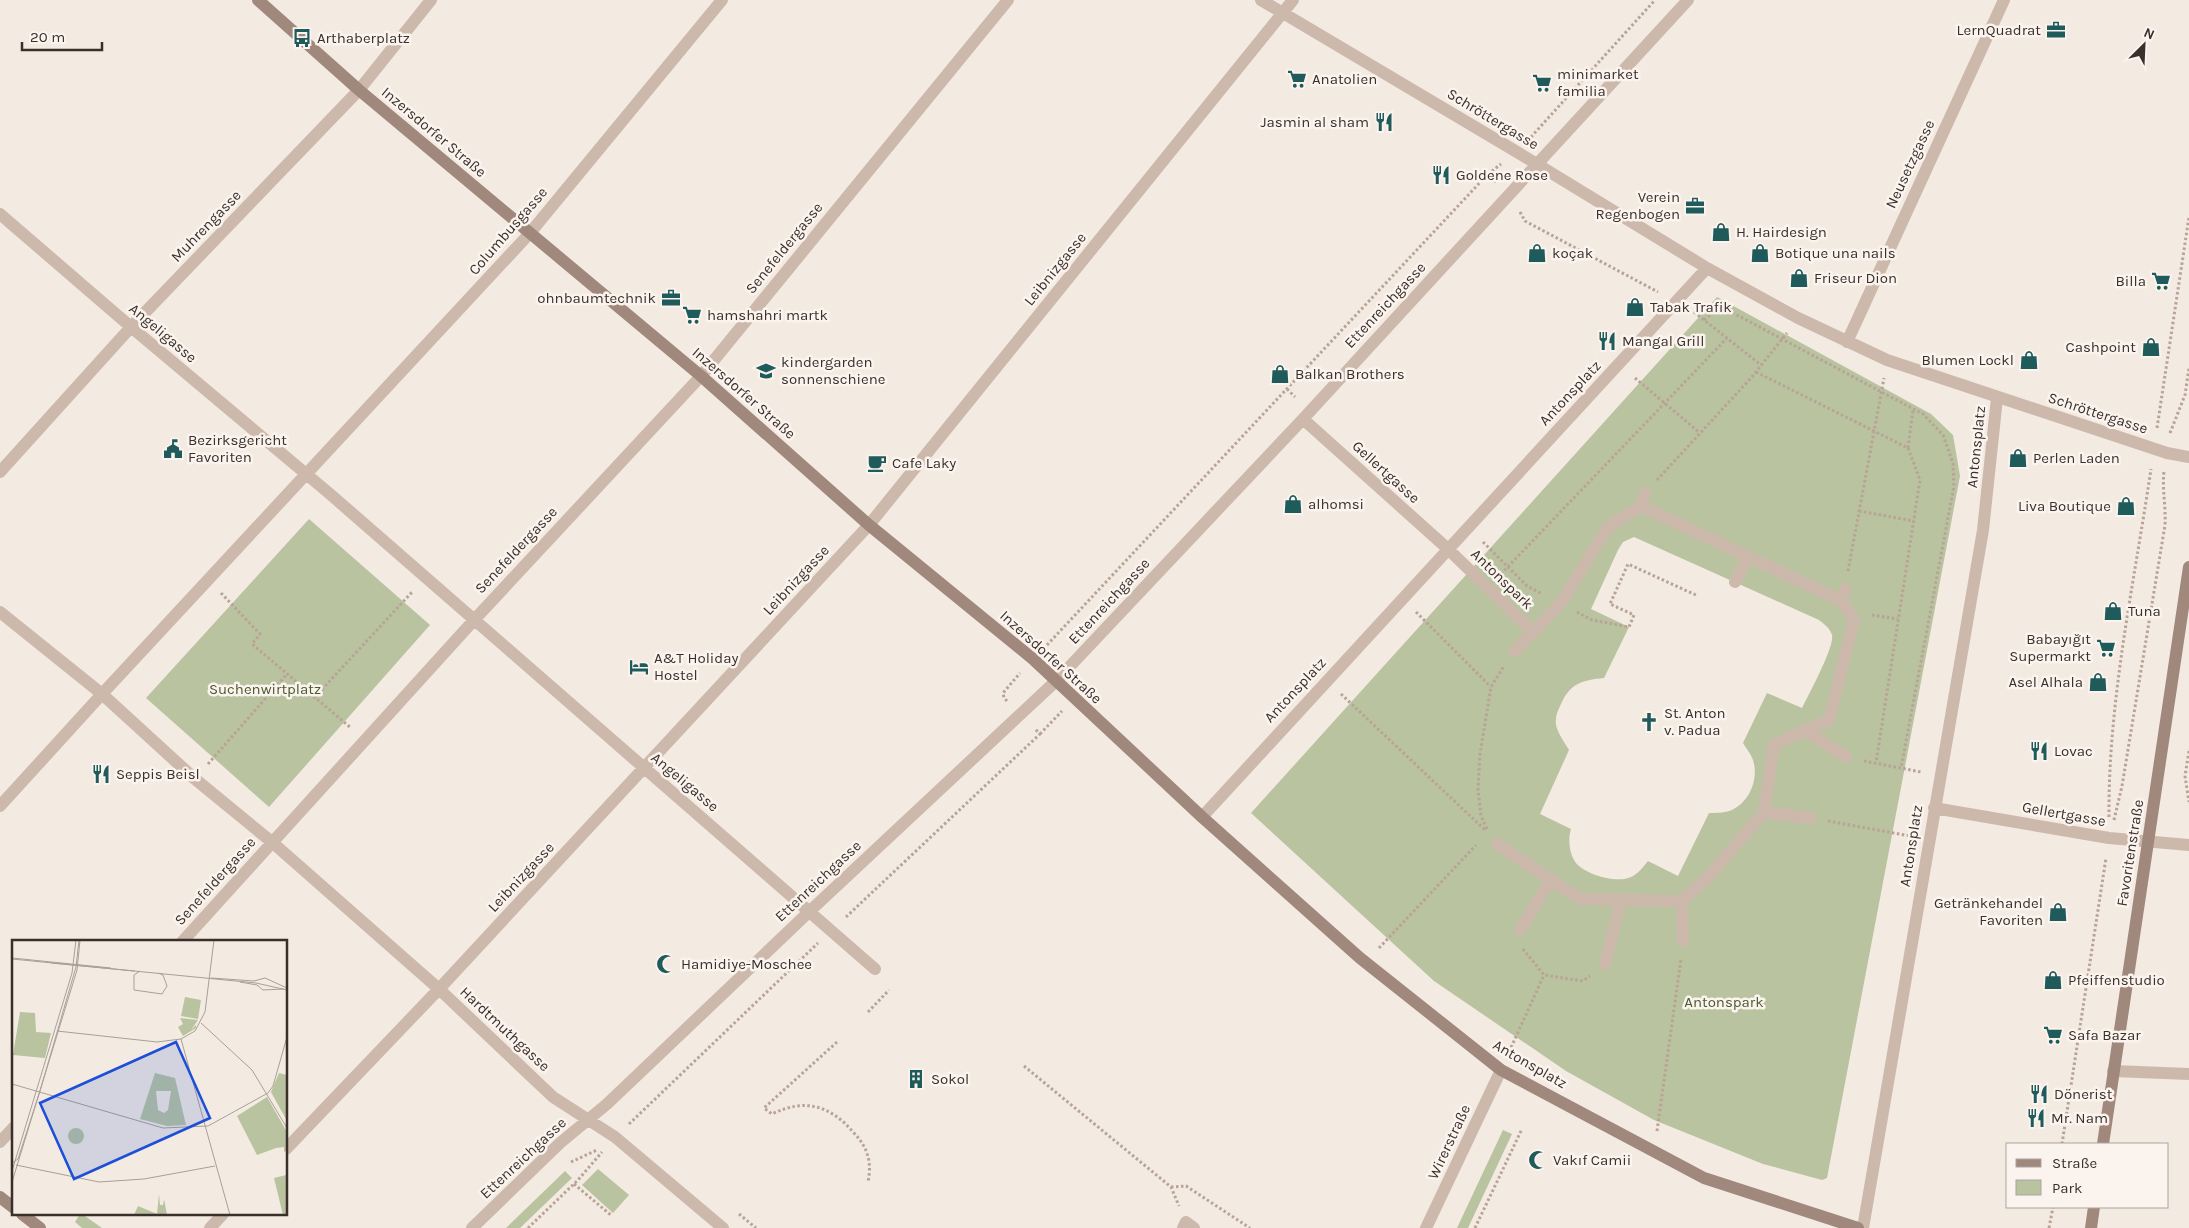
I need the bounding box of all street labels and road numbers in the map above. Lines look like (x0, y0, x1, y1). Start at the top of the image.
street label: Inzersdorfer Straße (378, 83, 490, 181)
street label: Schröttergasse (1444, 85, 1542, 153)
street label: Neusetzgasse (1882, 117, 1938, 211)
street label: Columbusgasse (465, 183, 551, 279)
street label: Muhrengasse (167, 186, 245, 266)
street label: Senefeldergasse (742, 199, 826, 297)
street label: Leibnizgasse (1020, 229, 1090, 309)
street label: Ettenreichgasse (1341, 258, 1429, 352)
street label: Angeligasse (126, 300, 200, 366)
street label: Inzersdorfer Straße (689, 343, 799, 443)
street label: Antonsplatz (1535, 357, 1605, 429)
street label: Schröttergasse (2046, 388, 2150, 438)
street label: Antonsplatz (1963, 405, 1989, 489)
street label: Gellertgasse (1348, 437, 1424, 507)
street label: Senefeldergasse (471, 503, 561, 597)
street label: Leibnizgasse (759, 541, 833, 619)
street label: Antonspark (1467, 545, 1537, 613)
street label: Ettenreichgasse (1065, 554, 1153, 648)
street label: Inzersdorfer Straße (996, 606, 1106, 708)
street label: Antonsplatz (1260, 654, 1330, 726)
street label: Angeligasse (648, 749, 722, 815)
street label: Gellertgasse (2021, 798, 2107, 830)
street label: Favoritenstraße (2113, 798, 2147, 908)
street label: Antonsplatz (1896, 804, 1926, 888)
street label: Senefeldergasse (171, 833, 259, 929)
street label: Ettenreichgasse (771, 837, 865, 925)
street label: Leibnizgasse (484, 838, 558, 916)
street label: Hardtmuthgasse (456, 983, 554, 1075)
street label: Antonsplatz (1490, 1036, 1570, 1092)
street label: Wirerstraße (1424, 1102, 1474, 1182)
street label: Ettenreichgasse (476, 1114, 570, 1202)

